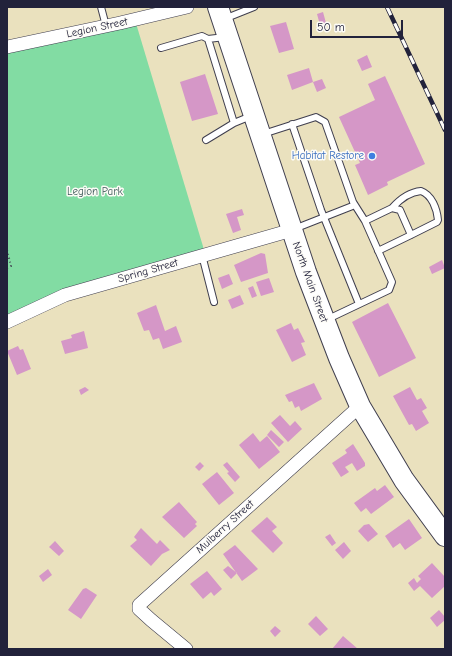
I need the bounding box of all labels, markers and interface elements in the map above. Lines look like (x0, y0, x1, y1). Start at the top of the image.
scale bar (312, 12, 405, 38)
street label: Legion Street (65, 15, 129, 41)
text: 50 m (317, 20, 345, 34)
place label: Habitat Restore (292, 149, 364, 163)
marker: Habitat Restore (367, 151, 377, 161)
park label: Legion Park (67, 185, 123, 199)
street label: North Main Street (289, 240, 331, 324)
street label: Spring Street (116, 256, 180, 286)
street label: Mulberry Street (193, 498, 257, 556)

